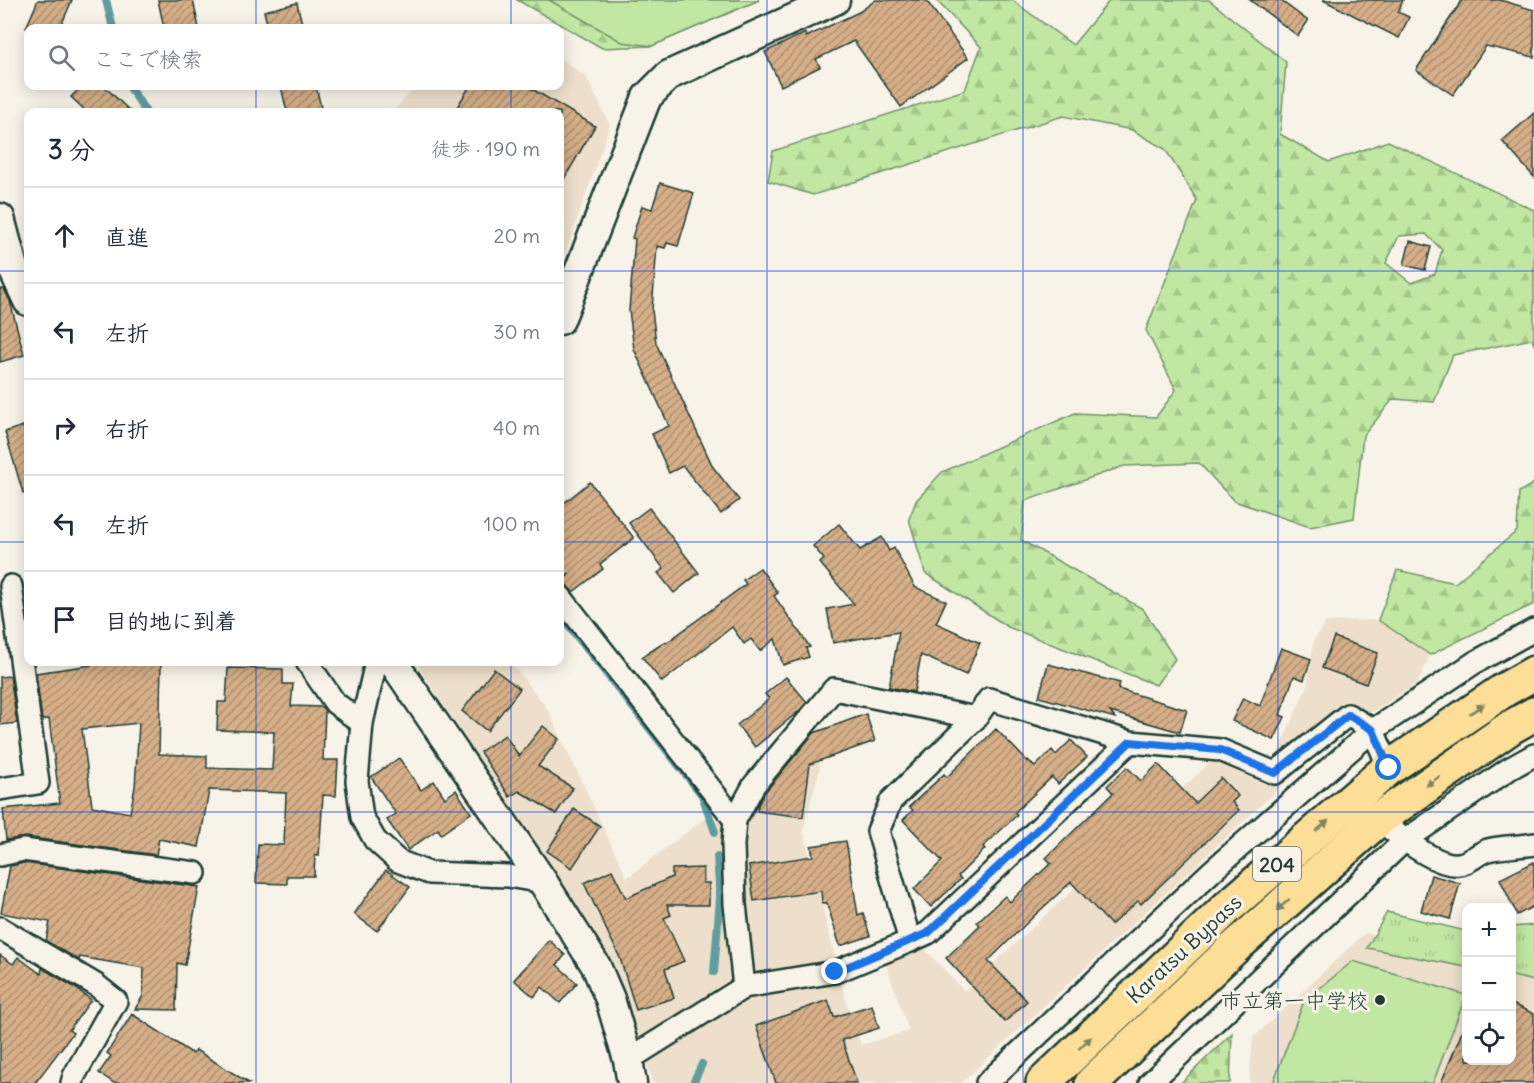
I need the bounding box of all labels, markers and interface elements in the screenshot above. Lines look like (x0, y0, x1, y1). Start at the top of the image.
search box (24, 24, 564, 90)
icon: search (45, 41, 78, 74)
text: ここで検索 (93, 45, 203, 73)
text: 3 分 (48, 133, 95, 166)
text: 徒歩 · 190 m (431, 136, 540, 161)
icon: ahead (48, 219, 81, 252)
text: 直進 (105, 223, 149, 251)
text: 20 m (494, 223, 540, 248)
icon: left (48, 315, 81, 348)
text: 左折 (105, 319, 149, 347)
text: 30 m (493, 319, 540, 344)
icon: right (48, 411, 81, 444)
text: 右折 (105, 415, 149, 443)
text: 40 m (493, 415, 540, 440)
icon: left (48, 507, 81, 540)
text: 左折 (105, 511, 149, 539)
text: 100 m (483, 511, 540, 536)
icon: arrive (48, 603, 81, 636)
text: 目的地に到着 (105, 607, 237, 635)
one-way arrow (1469, 703, 1485, 714)
route start (1375, 754, 1401, 780)
one-way arrow (1425, 775, 1441, 786)
one-way arrow (1314, 820, 1329, 833)
road number: 204 (1253, 847, 1301, 881)
street label: Karatsu Bypass (1121, 889, 1247, 1009)
one-way arrow (1275, 898, 1290, 912)
map controls (1462, 903, 1516, 1065)
button: + (1462, 903, 1516, 957)
button: − (1462, 957, 1516, 1011)
route end (821, 958, 847, 984)
place label: 市立第一中学校 (1221, 987, 1368, 1014)
marker: 市立第一中学校 (1373, 993, 1387, 1007)
button: locate (1462, 1011, 1516, 1065)
one-way arrow (1077, 1037, 1092, 1050)

